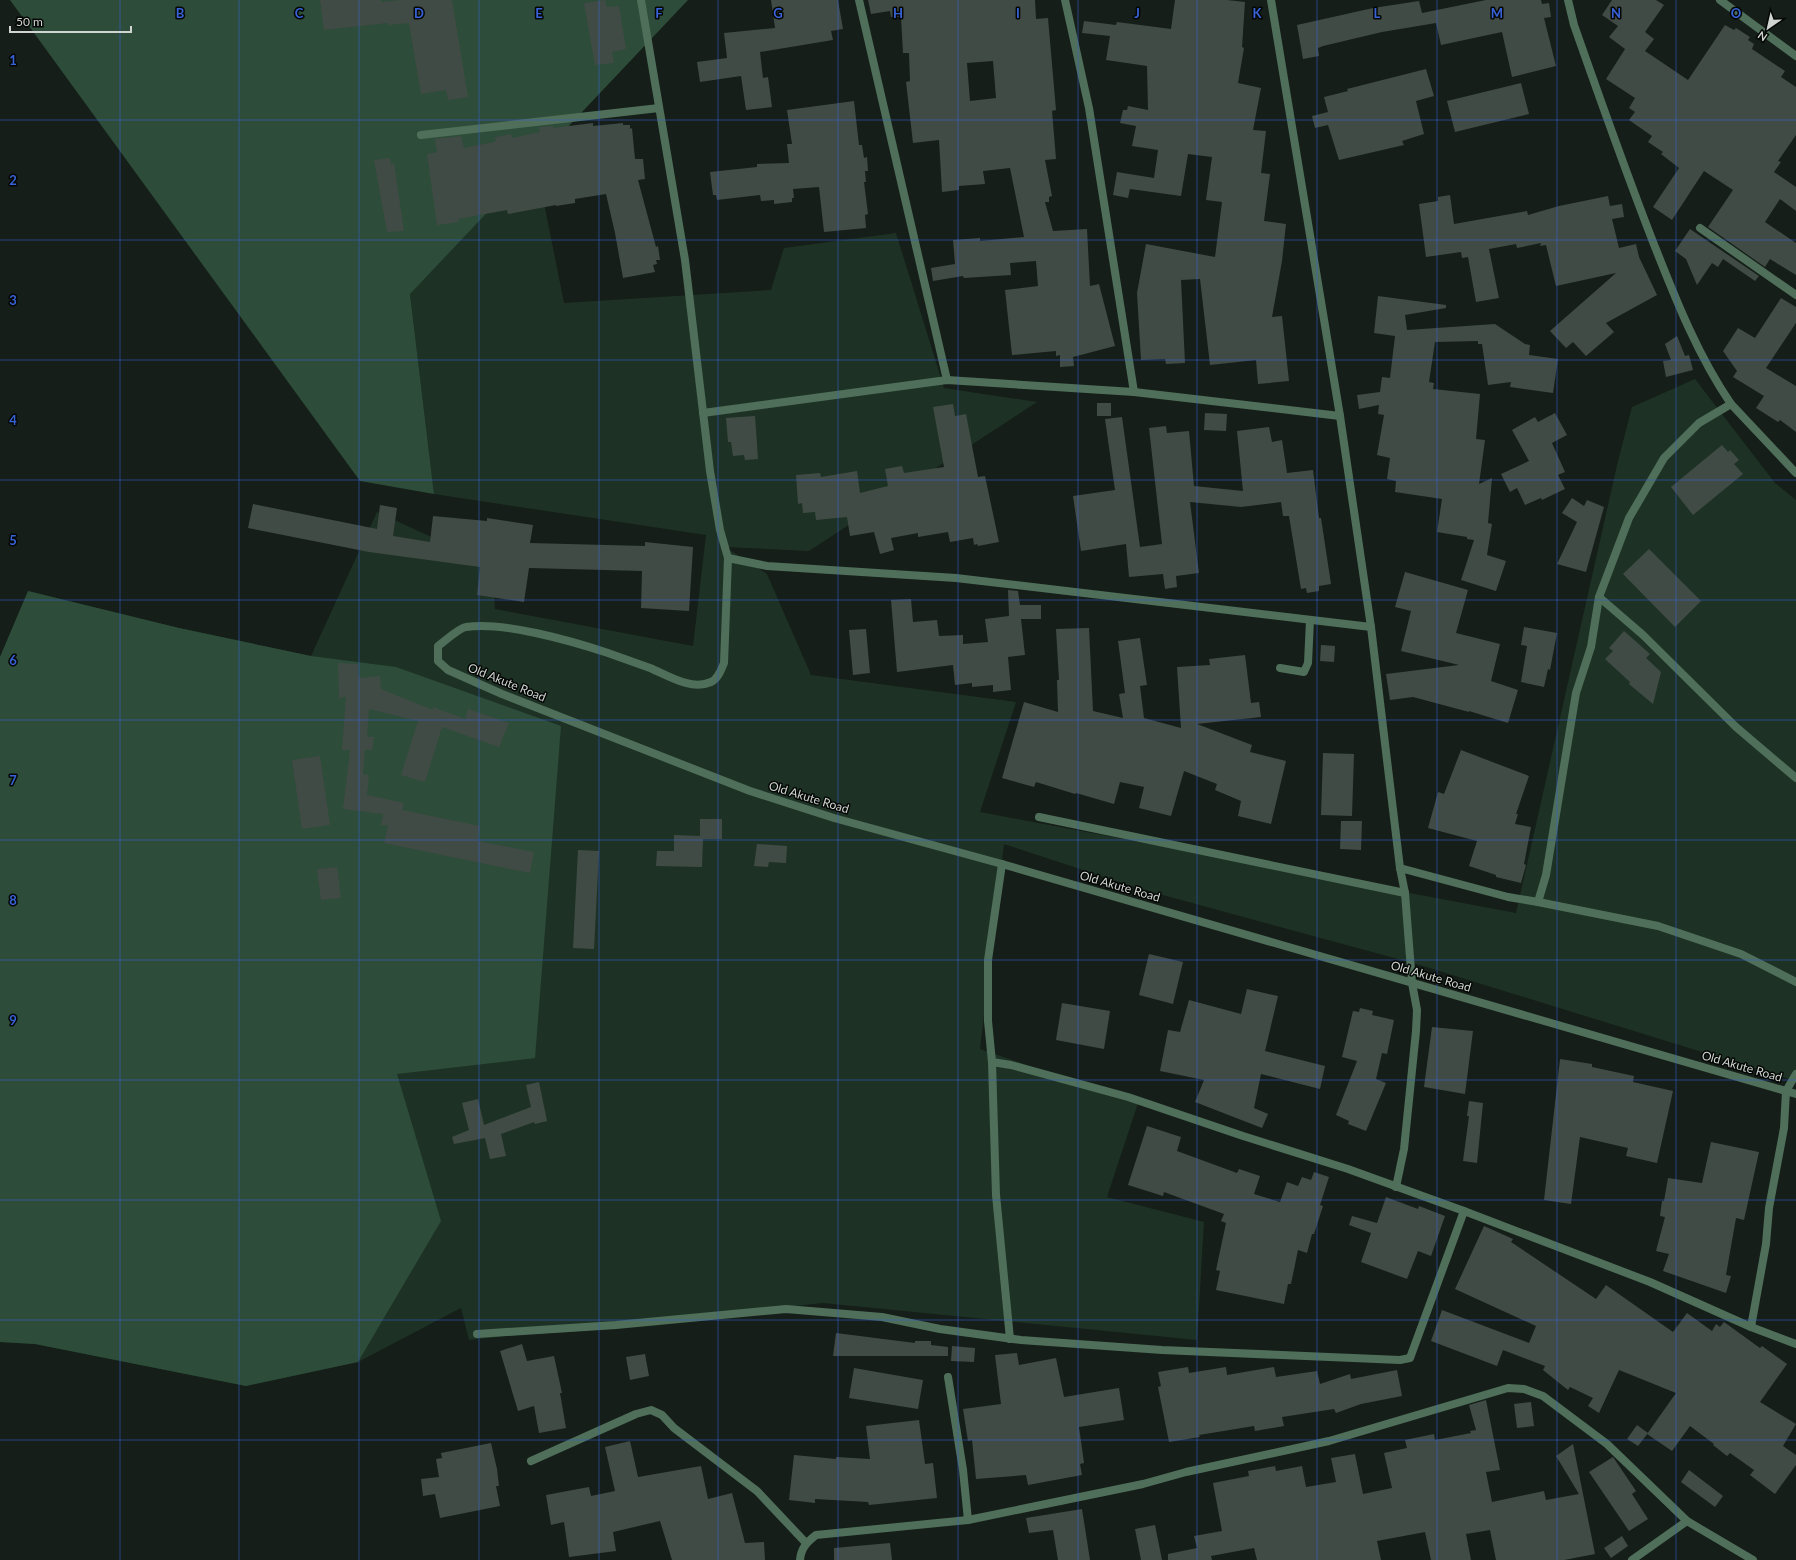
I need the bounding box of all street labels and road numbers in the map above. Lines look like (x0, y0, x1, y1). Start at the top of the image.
street label: Old Akute Road (466, 660, 548, 704)
street label: Old Akute Road (767, 778, 851, 816)
street label: Old Akute Road (1078, 867, 1162, 905)
street label: Old Akute Road (1389, 957, 1473, 995)
street label: Old Akute Road (1700, 1047, 1784, 1085)

